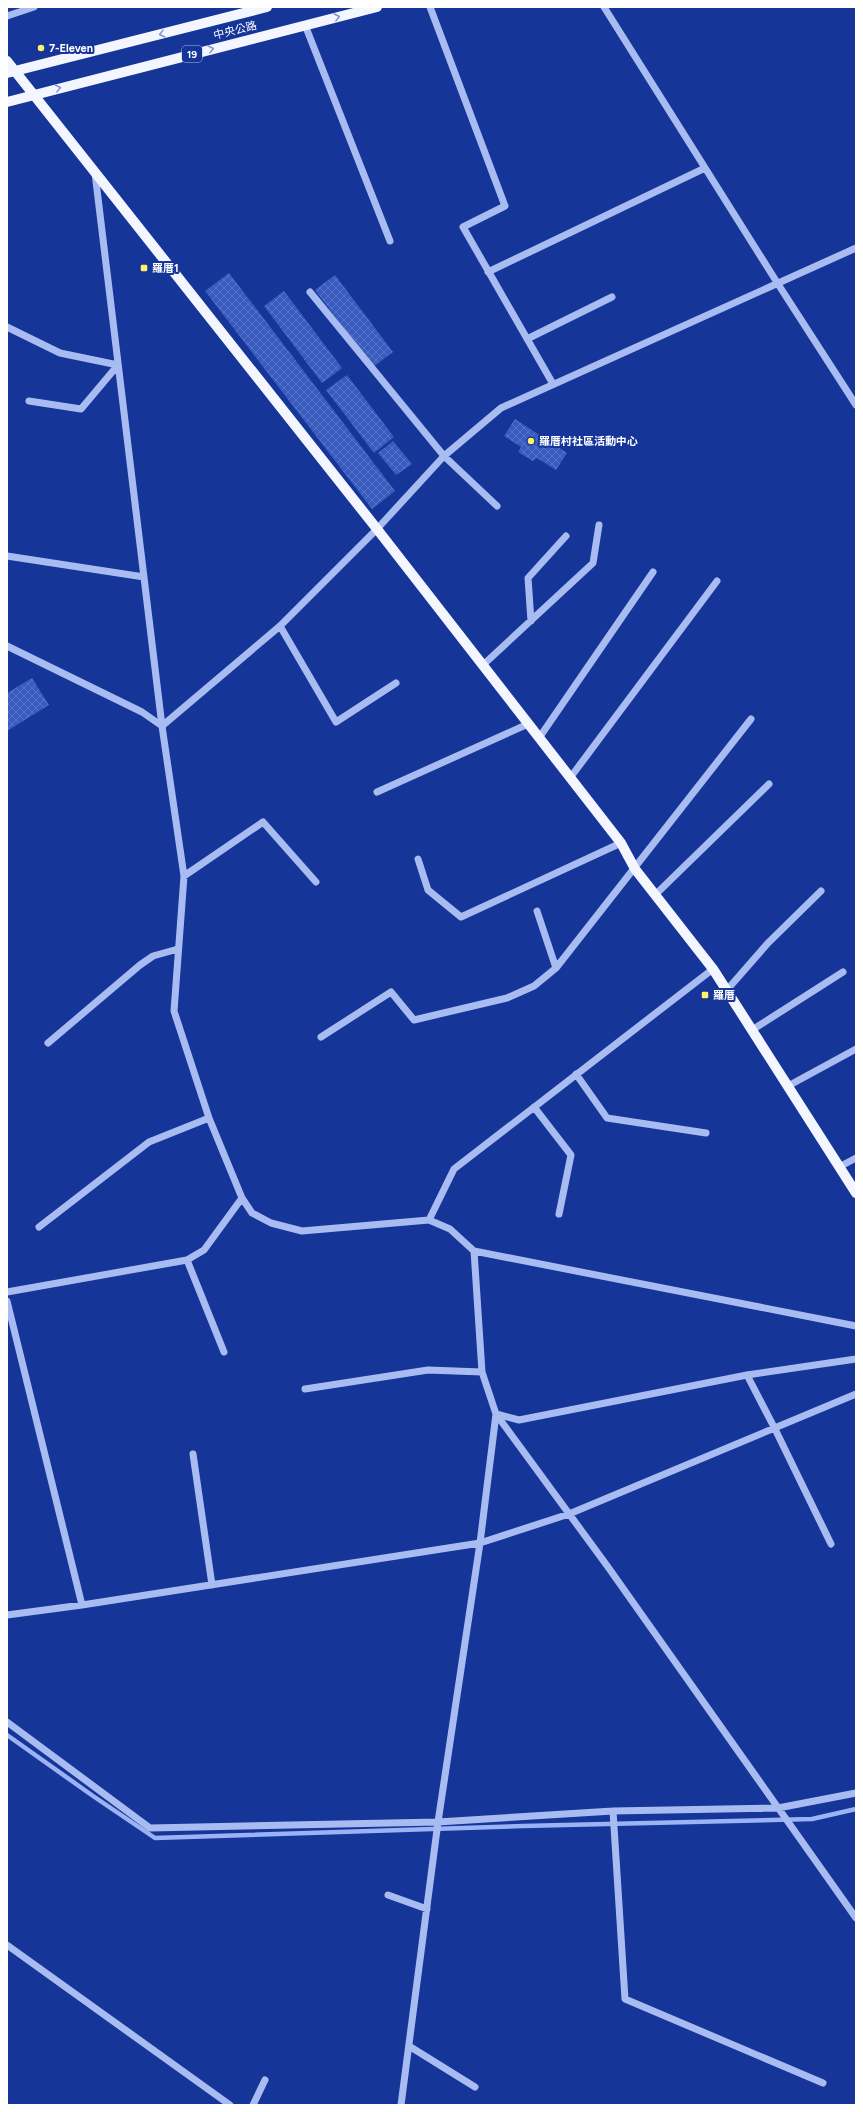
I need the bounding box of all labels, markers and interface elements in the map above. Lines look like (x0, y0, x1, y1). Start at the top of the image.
one-way arrow (334, 13, 341, 22)
street label: 中央公路 (212, 19, 258, 42)
one-way arrow (158, 29, 165, 38)
place label: 7-Eleven (49, 42, 93, 55)
marker: 7-Eleven (36, 43, 46, 53)
one-way arrow (208, 45, 215, 54)
road number: 19 (182, 46, 202, 62)
one-way arrow (55, 84, 61, 92)
place label: 羅厝1 (152, 262, 179, 275)
marker: 羅厝1 (139, 263, 149, 273)
place label: 羅厝村社區活動中心 (539, 435, 638, 448)
marker: 羅厝村社區活動中心 (526, 436, 536, 446)
place label: 羅厝 (713, 989, 735, 1002)
marker: 羅厝 (700, 990, 710, 1000)

